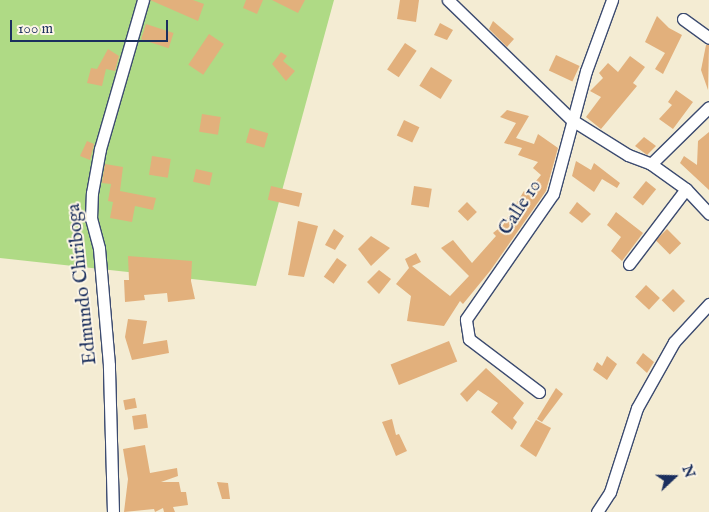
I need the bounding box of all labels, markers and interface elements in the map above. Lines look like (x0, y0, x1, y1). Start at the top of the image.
scale bar (12, 10, 170, 42)
text: 100 m (18, 19, 53, 38)
street label: Calle 10 (495, 176, 547, 240)
street label: Edmundo Chiriboga (63, 202, 103, 366)
north arrow (649, 452, 699, 502)
text: N (677, 463, 699, 481)

